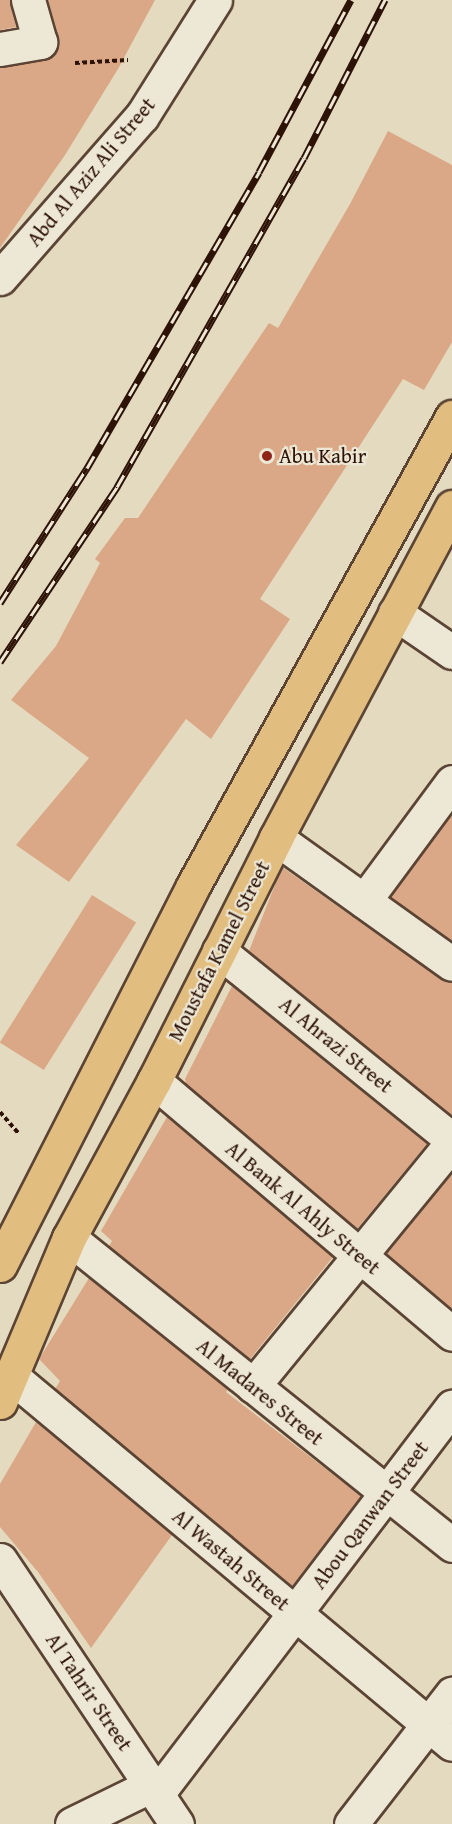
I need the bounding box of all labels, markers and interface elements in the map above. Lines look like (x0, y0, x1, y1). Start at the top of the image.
street label: Abd Al Aziz Ali Street (21, 92, 161, 252)
place label: Abu Kabir (279, 443, 366, 469)
marker: Abu Kabir (260, 449, 274, 463)
street label: Moustafa Kamel Street (163, 857, 275, 1045)
street label: Al Ahrazi Street (274, 991, 398, 1099)
street label: Al Bank Al Ahly Street (221, 1136, 385, 1280)
street label: Al Madares Street (192, 1333, 328, 1451)
street label: Abou Qanwan Street (306, 1436, 434, 1594)
street label: Al Wastah Street (167, 1504, 295, 1616)
street label: Al Tahrir Street (40, 1628, 138, 1756)

